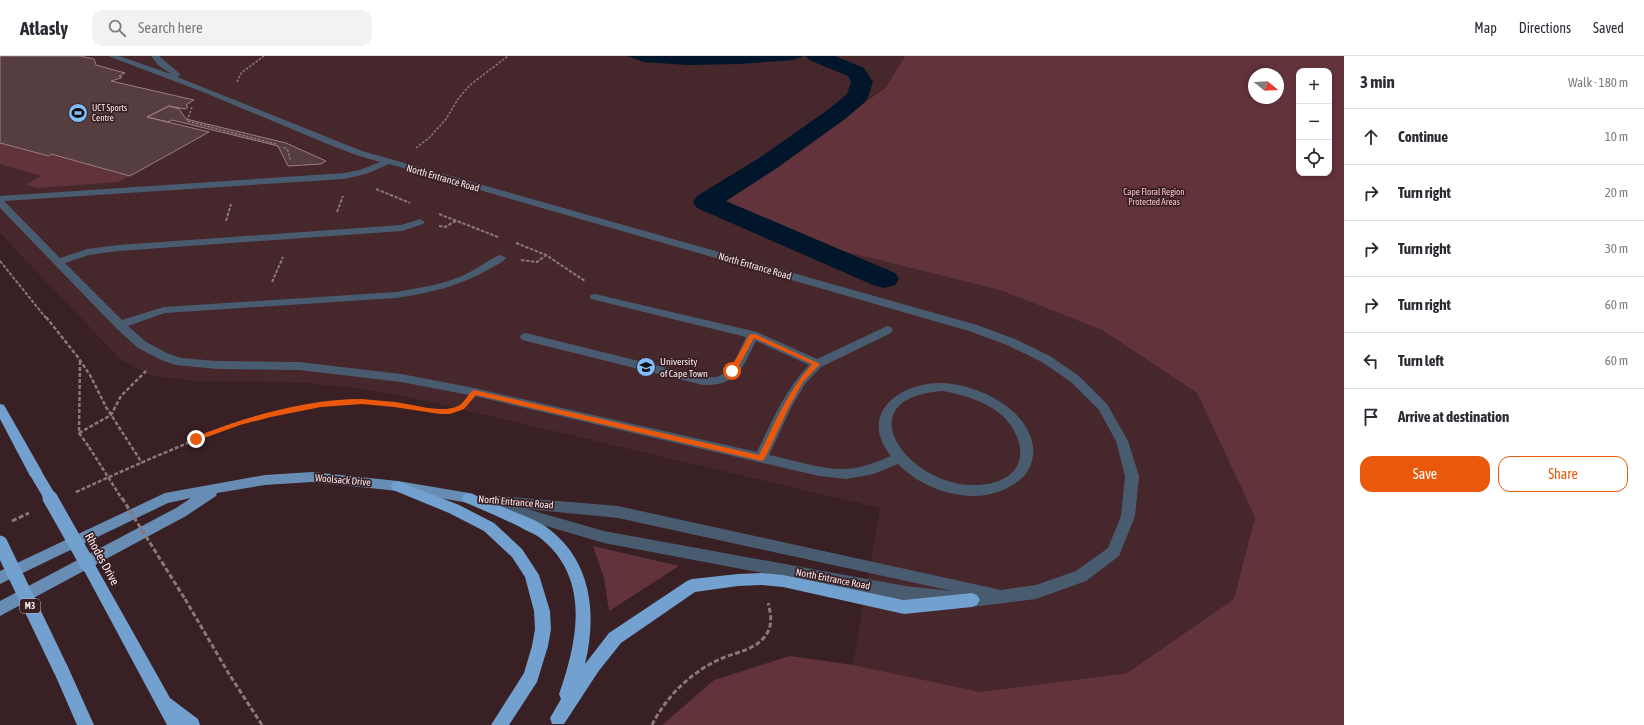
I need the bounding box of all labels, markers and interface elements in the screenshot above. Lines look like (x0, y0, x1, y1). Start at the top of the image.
search box (92, 10, 372, 46)
text: Atlasly (20, 17, 68, 39)
icon: search (106, 17, 128, 39)
text: Search here (138, 19, 203, 36)
text: Map (1474, 20, 1497, 36)
text: Directions (1519, 20, 1571, 36)
text: Saved (1593, 20, 1624, 36)
north arrow (1248, 68, 1284, 104)
map controls (1296, 68, 1332, 176)
button: + (1296, 68, 1332, 104)
text: 3 min (1360, 72, 1395, 92)
text: Walk · 180 m (1568, 75, 1628, 90)
sports icon: UCT Sports Centre (67, 102, 89, 124)
place label: UCT Sports Centre (92, 103, 127, 123)
button: − (1296, 104, 1332, 140)
icon: ahead (1360, 126, 1382, 148)
text: Continue (1398, 128, 1448, 145)
text: 10 m (1605, 129, 1628, 144)
button: locate (1296, 140, 1332, 176)
street label: North Entrance Road (405, 162, 481, 194)
icon: right (1360, 182, 1382, 204)
text: Turn right (1398, 184, 1451, 201)
text: 20 m (1605, 185, 1628, 200)
park label: Cape Floral Region Protected Areas (1123, 187, 1185, 207)
icon: right (1360, 238, 1382, 260)
text: Turn right (1398, 240, 1451, 257)
text: 30 m (1605, 241, 1628, 256)
street label: North Entrance Road (717, 250, 793, 282)
icon: right (1360, 294, 1382, 316)
text: Turn right (1398, 296, 1451, 313)
text: 60 m (1605, 297, 1628, 312)
icon: left (1360, 350, 1382, 372)
text: Turn left (1398, 352, 1444, 369)
text: 60 m (1605, 353, 1628, 368)
school or university icon: University of Cape Town (635, 356, 657, 378)
place label: University of Cape Town (660, 356, 708, 379)
route start (723, 362, 741, 380)
icon: arrive (1360, 406, 1382, 428)
text: Arrive at destination (1398, 408, 1509, 425)
route end (187, 430, 205, 448)
button: Save (1360, 456, 1490, 492)
button: Share (1498, 456, 1628, 492)
street label: Woolsack Drive (315, 472, 372, 488)
street label: North Entrance Road (478, 493, 554, 511)
street label: Rhodes Drive (82, 530, 122, 588)
street label: North Entrance Road (795, 566, 871, 592)
road number: M3 (20, 599, 40, 613)

